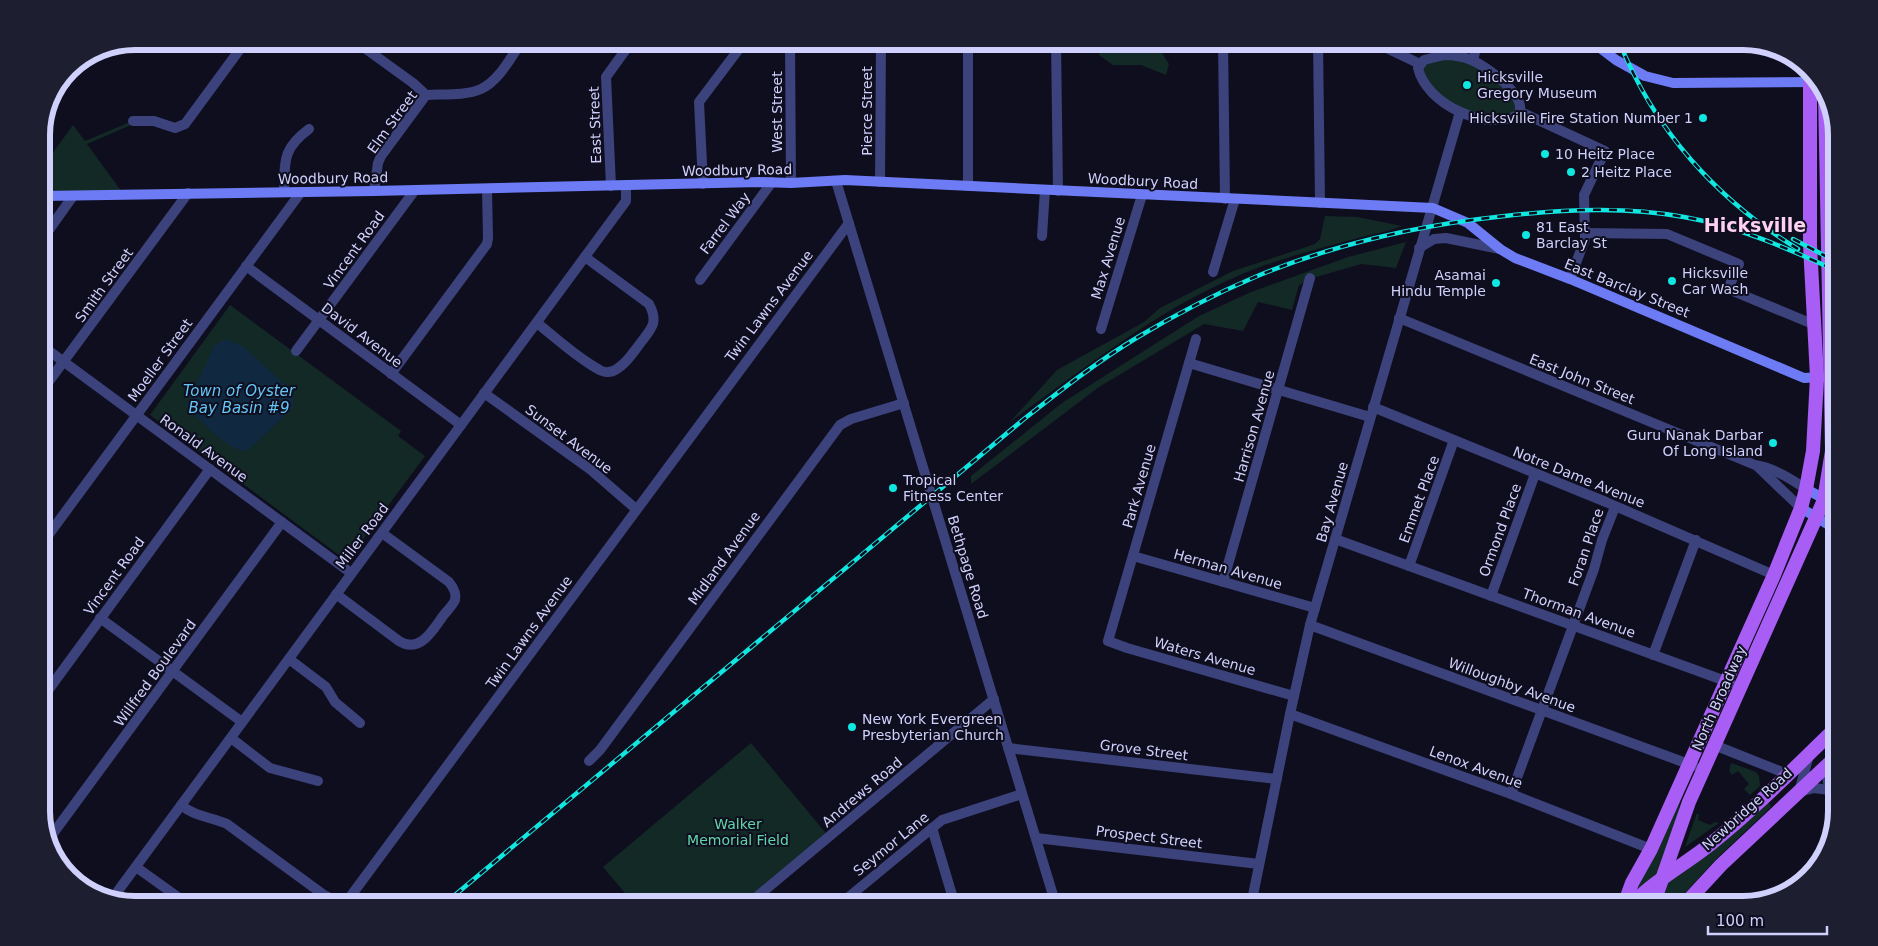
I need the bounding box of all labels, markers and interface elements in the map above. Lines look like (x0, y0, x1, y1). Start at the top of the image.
street label: Pierce Street (859, 66, 875, 156)
place label: Hicksville Gregory Museum (1477, 69, 1597, 101)
street label: West Street (769, 71, 785, 153)
marker: Hicksville Gregory Museum (1461, 79, 1473, 91)
street label: East Street (586, 86, 604, 164)
street label: Elm Street (364, 87, 420, 156)
place label: Hicksville Fire Station Number 1 (1469, 110, 1693, 126)
marker: Hicksville Fire Station Number 1 (1697, 112, 1709, 124)
place label: 10 Heitz Place (1555, 146, 1655, 162)
marker: 10 Heitz Place (1539, 148, 1551, 160)
street label: Woodbury Road (682, 161, 792, 179)
place label: 2 Heitz Place (1581, 164, 1672, 180)
marker: 2 Heitz Place (1565, 166, 1577, 178)
street label: Woodbury Road (278, 169, 388, 187)
street label: Woodbury Road (1087, 170, 1199, 192)
street label: Farrel Way (697, 189, 753, 257)
street label: Vincent Road (320, 208, 388, 292)
district label: Hicksville (1704, 214, 1806, 236)
street label: Max Avenue (1088, 215, 1128, 301)
place label: 81 East Barclay St (1536, 219, 1607, 251)
marker: 81 East Barclay St (1520, 229, 1532, 241)
street label: Smith Street (72, 244, 137, 325)
street label: Twin Lawns Avenue (721, 247, 816, 366)
street label: East Barclay Street (1562, 256, 1692, 321)
place label: Hicksville Car Wash (1682, 265, 1748, 297)
place label: Asamai Hindu Temple (1391, 267, 1486, 299)
marker: Hicksville Car Wash (1666, 275, 1678, 287)
marker: Asamai Hindu Temple (1490, 277, 1502, 289)
street label: David Avenue (318, 299, 406, 371)
street label: Moeller Street (125, 315, 196, 405)
street label: East John Street (1527, 351, 1637, 408)
street label: Harrison Avenue (1230, 368, 1278, 484)
water label: Town of Oyster Bay Basin #9 (183, 382, 296, 417)
street label: Sunset Avenue (522, 401, 616, 477)
street label: Ronald Avenue (157, 411, 251, 485)
place label: Guru Nanak Darbar Of Long Island (1627, 427, 1763, 459)
marker: Guru Nanak Darbar Of Long Island (1767, 437, 1779, 449)
street label: Park Avenue (1119, 442, 1159, 530)
street label: Notre Dame Avenue (1511, 443, 1647, 511)
street label: Emmet Place (1396, 453, 1442, 545)
street label: Bay Avenue (1313, 460, 1351, 544)
place label: Tropical Fitness Center (902, 472, 1003, 504)
street label: Ormond Place (1476, 481, 1524, 579)
marker: Tropical Fitness Center (887, 482, 899, 494)
street label: Miller Road (332, 500, 392, 572)
street label: Foran Place (1565, 506, 1607, 588)
street label: Midland Avenue (685, 508, 763, 608)
street label: Bethpage Road (945, 513, 991, 621)
street label: Vincent Road (80, 534, 148, 618)
street label: Herman Avenue (1172, 546, 1284, 592)
street label: Twin Lawns Avenue (482, 573, 575, 692)
street label: Thorman Avenue (1519, 585, 1638, 641)
street label: Willfred Boulevard (111, 616, 199, 730)
street label: Waters Avenue (1152, 634, 1258, 678)
street label: North Broadway (1689, 643, 1749, 753)
street label: Willoughby Avenue (1446, 655, 1578, 715)
place label: New York Evergreen Presbyterian Church (862, 711, 1004, 743)
marker: New York Evergreen Presbyterian Church (846, 721, 858, 733)
street label: Grove Street (1099, 737, 1190, 763)
street label: Lenox Avenue (1427, 743, 1525, 791)
street label: Andrews Road (819, 754, 905, 830)
street label: Newbridge Road (1699, 765, 1795, 853)
street label: Seymor Lane (850, 809, 932, 879)
park label: Walker Memorial Field (687, 816, 789, 848)
street label: Prospect Street (1095, 823, 1204, 852)
scale bar (1708, 904, 1827, 936)
text: 100 m (1716, 912, 1764, 930)

